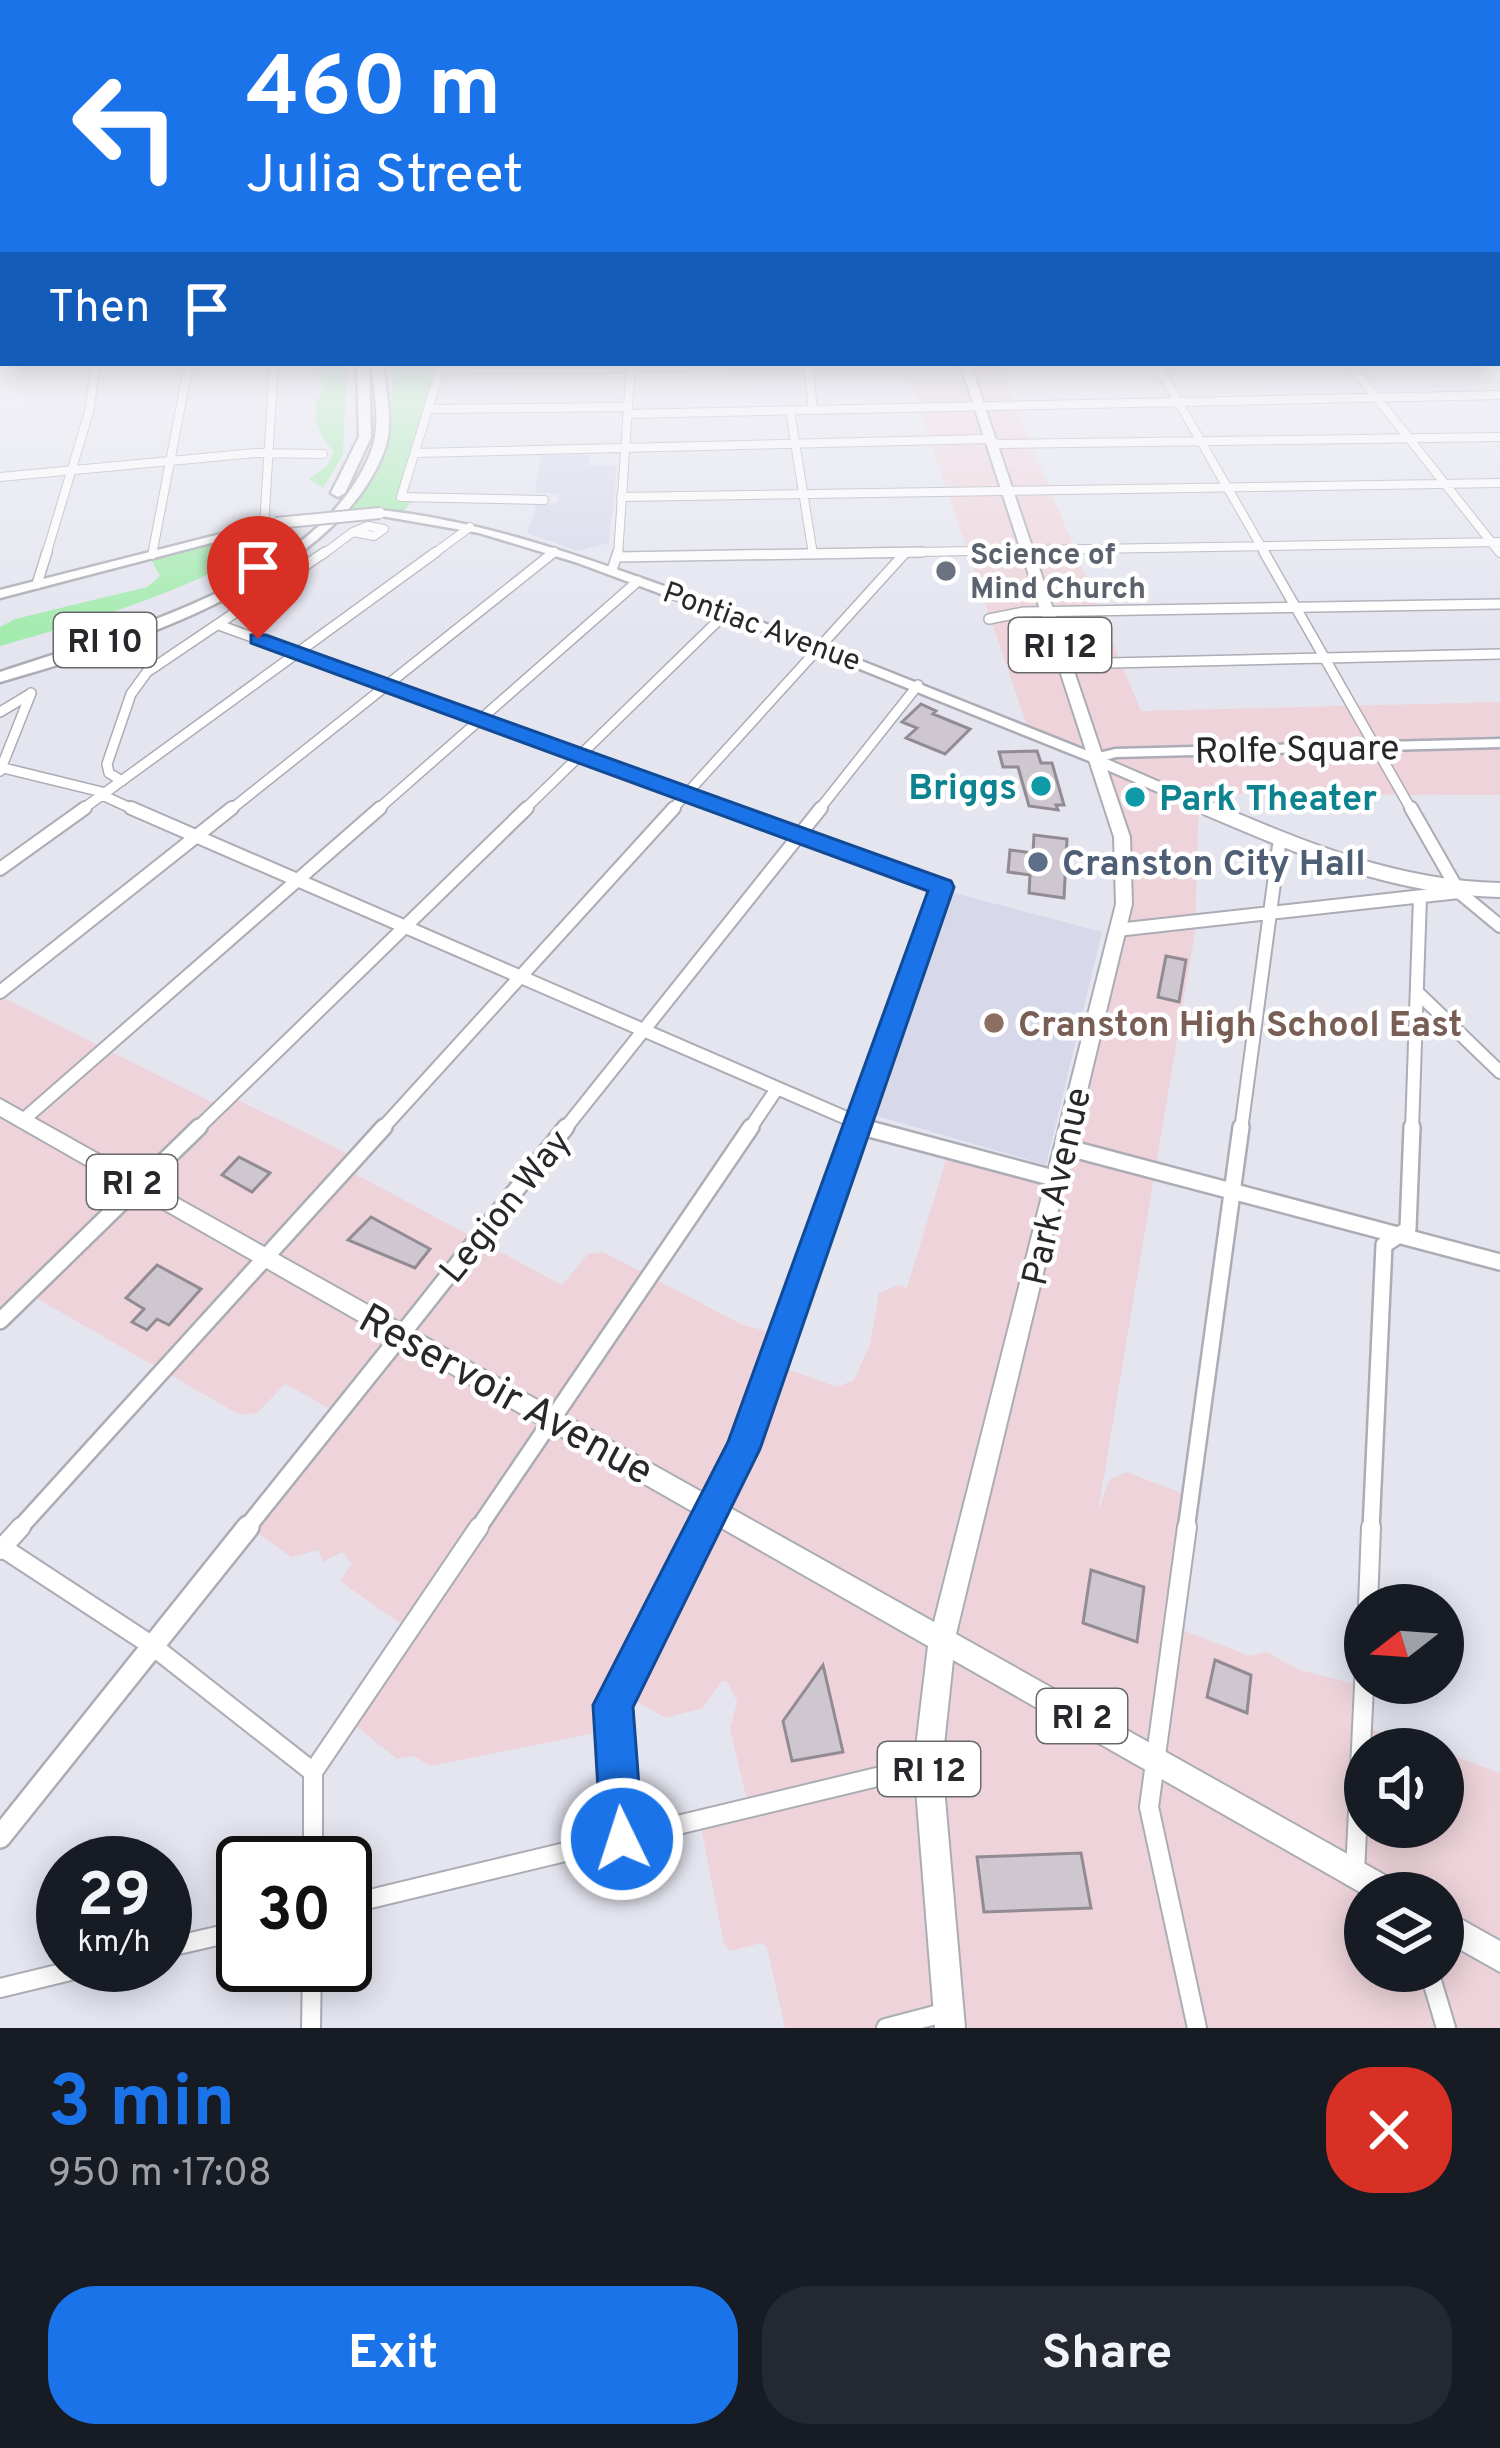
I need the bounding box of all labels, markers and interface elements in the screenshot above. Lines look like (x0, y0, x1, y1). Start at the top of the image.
text: 460 m (246, 39, 501, 145)
icon: left (48, 48, 204, 204)
text: Julia Street (246, 143, 524, 212)
icon: arrive (174, 276, 240, 342)
text: Then (48, 281, 150, 338)
pin (207, 516, 309, 639)
icon: arrive (225, 534, 291, 600)
place label: Science of Mind Church (970, 538, 1146, 609)
marker: Science of Mind Church (933, 558, 959, 584)
street label: Pontiac Avenue (657, 575, 865, 681)
road number: RI 10 (54, 613, 156, 667)
road number: RI 12 (1009, 618, 1111, 672)
street label: Rolfe Square (1194, 727, 1400, 777)
place label: Briggs (908, 767, 1017, 813)
marker: Briggs (1028, 773, 1054, 799)
place label: Park Theater (1159, 778, 1377, 824)
marker: Park Theater (1122, 784, 1148, 810)
place label: Cranston City Hall (1062, 843, 1366, 889)
marker: Cranston City Hall (1025, 849, 1051, 875)
place label: Cranston High School East (1018, 1004, 1462, 1050)
marker: Cranston High School East (981, 1010, 1007, 1036)
street label: Park Avenue (1014, 1083, 1104, 1290)
street label: Legion Way (431, 1121, 583, 1294)
road number: RI 2 (87, 1155, 177, 1209)
street label: Reservoir Avenue (348, 1294, 661, 1500)
north arrow (1344, 1584, 1464, 1704)
map controls (1344, 1584, 1464, 1992)
road number: RI 2 (1037, 1689, 1127, 1743)
button: sound (1344, 1728, 1464, 1848)
road number: RI 12 (878, 1742, 980, 1796)
position arrow (559, 1776, 685, 1902)
speed limit sign: 30 (216, 1836, 372, 1992)
text: 29 (77, 1861, 151, 1937)
button: layers (1344, 1872, 1464, 1992)
text: km/h (78, 1925, 150, 1962)
text: 3 min (48, 2060, 235, 2152)
button: close (1326, 2067, 1452, 2193)
text: 950 m · 17:08 (48, 2151, 272, 2200)
button: Exit (48, 2286, 738, 2424)
button: Share (762, 2286, 1452, 2424)

